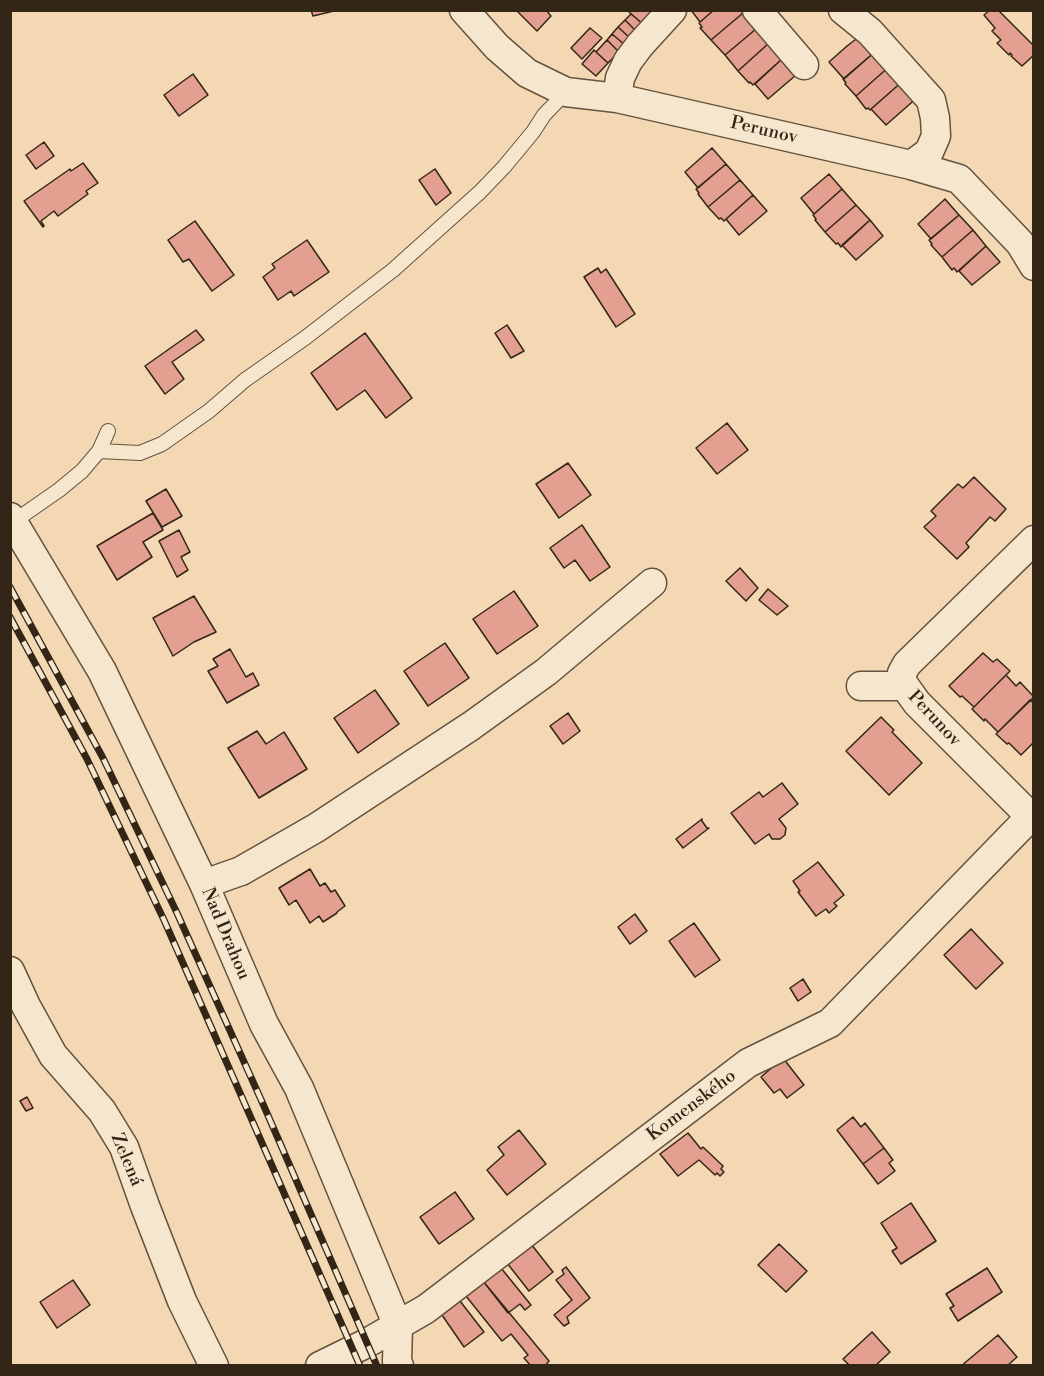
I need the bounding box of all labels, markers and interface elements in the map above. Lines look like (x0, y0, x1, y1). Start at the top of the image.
street label: Perunov (728, 113, 800, 149)
street label: Perunov (903, 687, 965, 751)
street label: Nad Drahou (196, 885, 254, 983)
street label: Komenského (643, 1066, 741, 1146)
street label: Zelená (105, 1130, 147, 1190)

